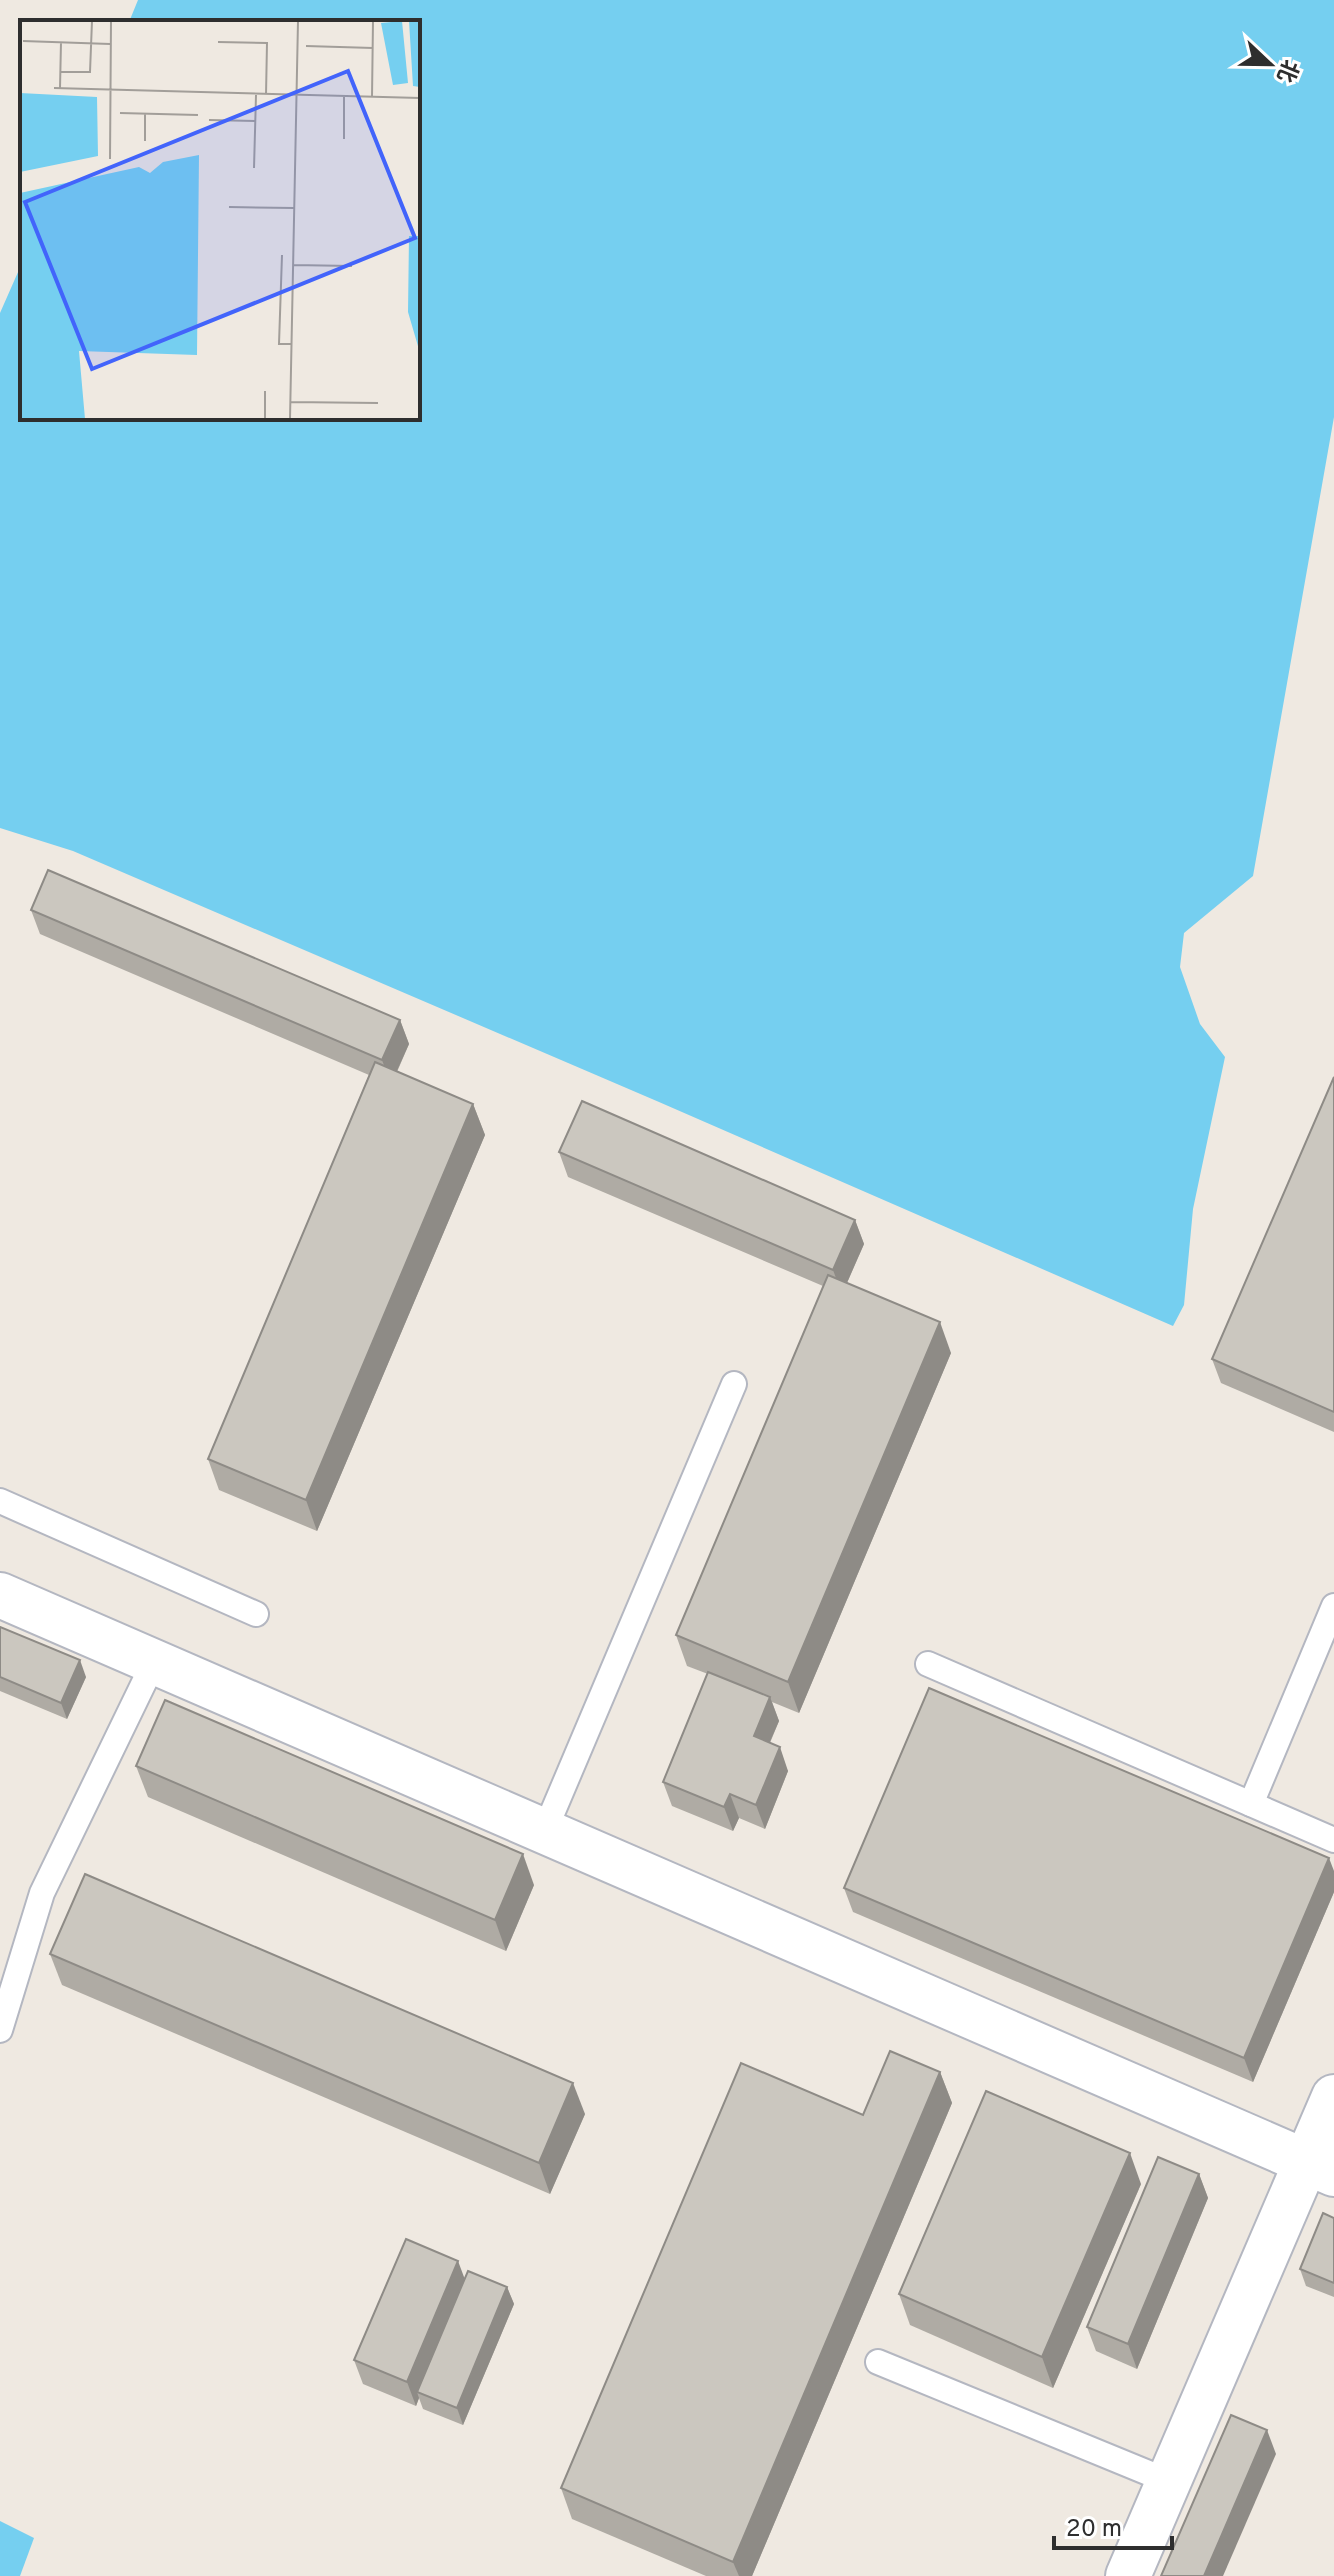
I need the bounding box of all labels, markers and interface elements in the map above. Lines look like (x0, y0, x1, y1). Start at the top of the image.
inset map (20, 20, 420, 420)
north arrow (1230, 24, 1310, 104)
text: 北 (1270, 55, 1303, 86)
scale bar (1054, 2500, 1172, 2550)
text: 20 m (1066, 2515, 1122, 2545)

